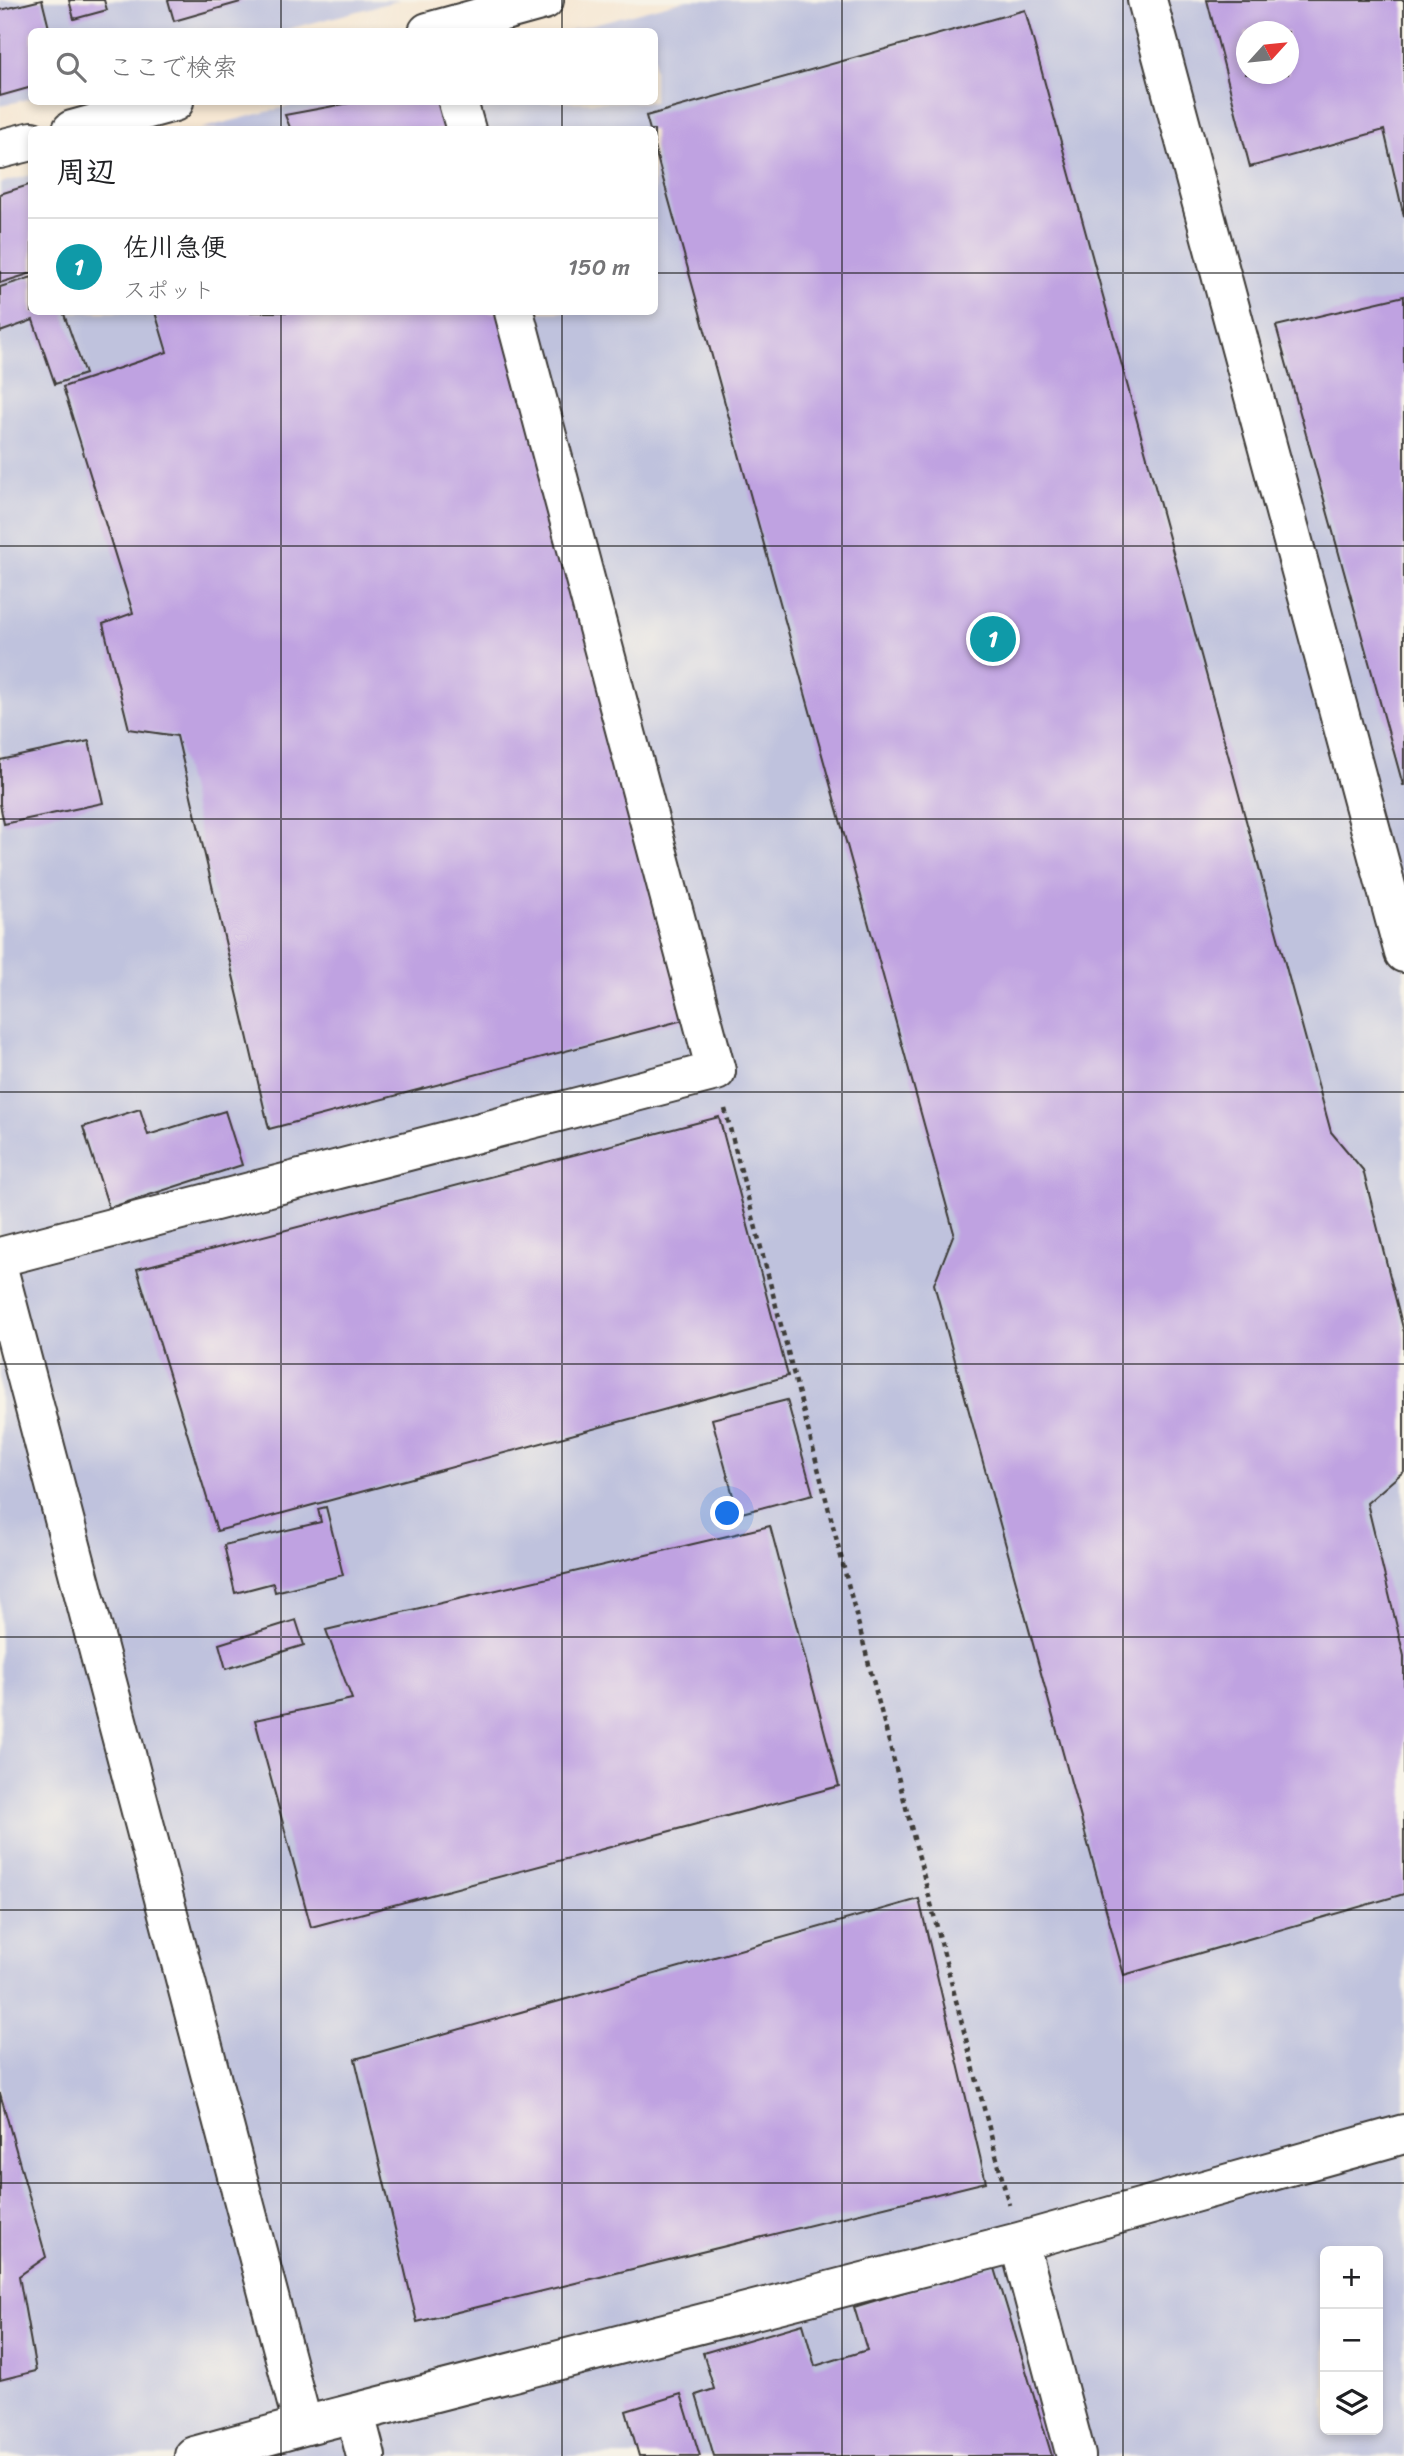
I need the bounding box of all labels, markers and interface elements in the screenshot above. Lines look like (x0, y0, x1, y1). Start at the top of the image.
north arrow (1236, 21, 1299, 84)
search box (28, 28, 658, 105)
text: ここで検索 (108, 44, 238, 90)
icon: search (52, 48, 90, 86)
text: 周辺 (56, 145, 116, 199)
text: 佐川急便 (123, 224, 227, 270)
text: 1 (74, 247, 84, 288)
text: 150 m (568, 247, 630, 288)
text: スポット (123, 270, 215, 311)
pin: 1 (970, 613, 1016, 665)
your location (710, 1496, 744, 1530)
map controls (1320, 2246, 1383, 2435)
button: + (1320, 2246, 1383, 2309)
button: − (1320, 2309, 1383, 2372)
button: layers (1320, 2372, 1383, 2435)

